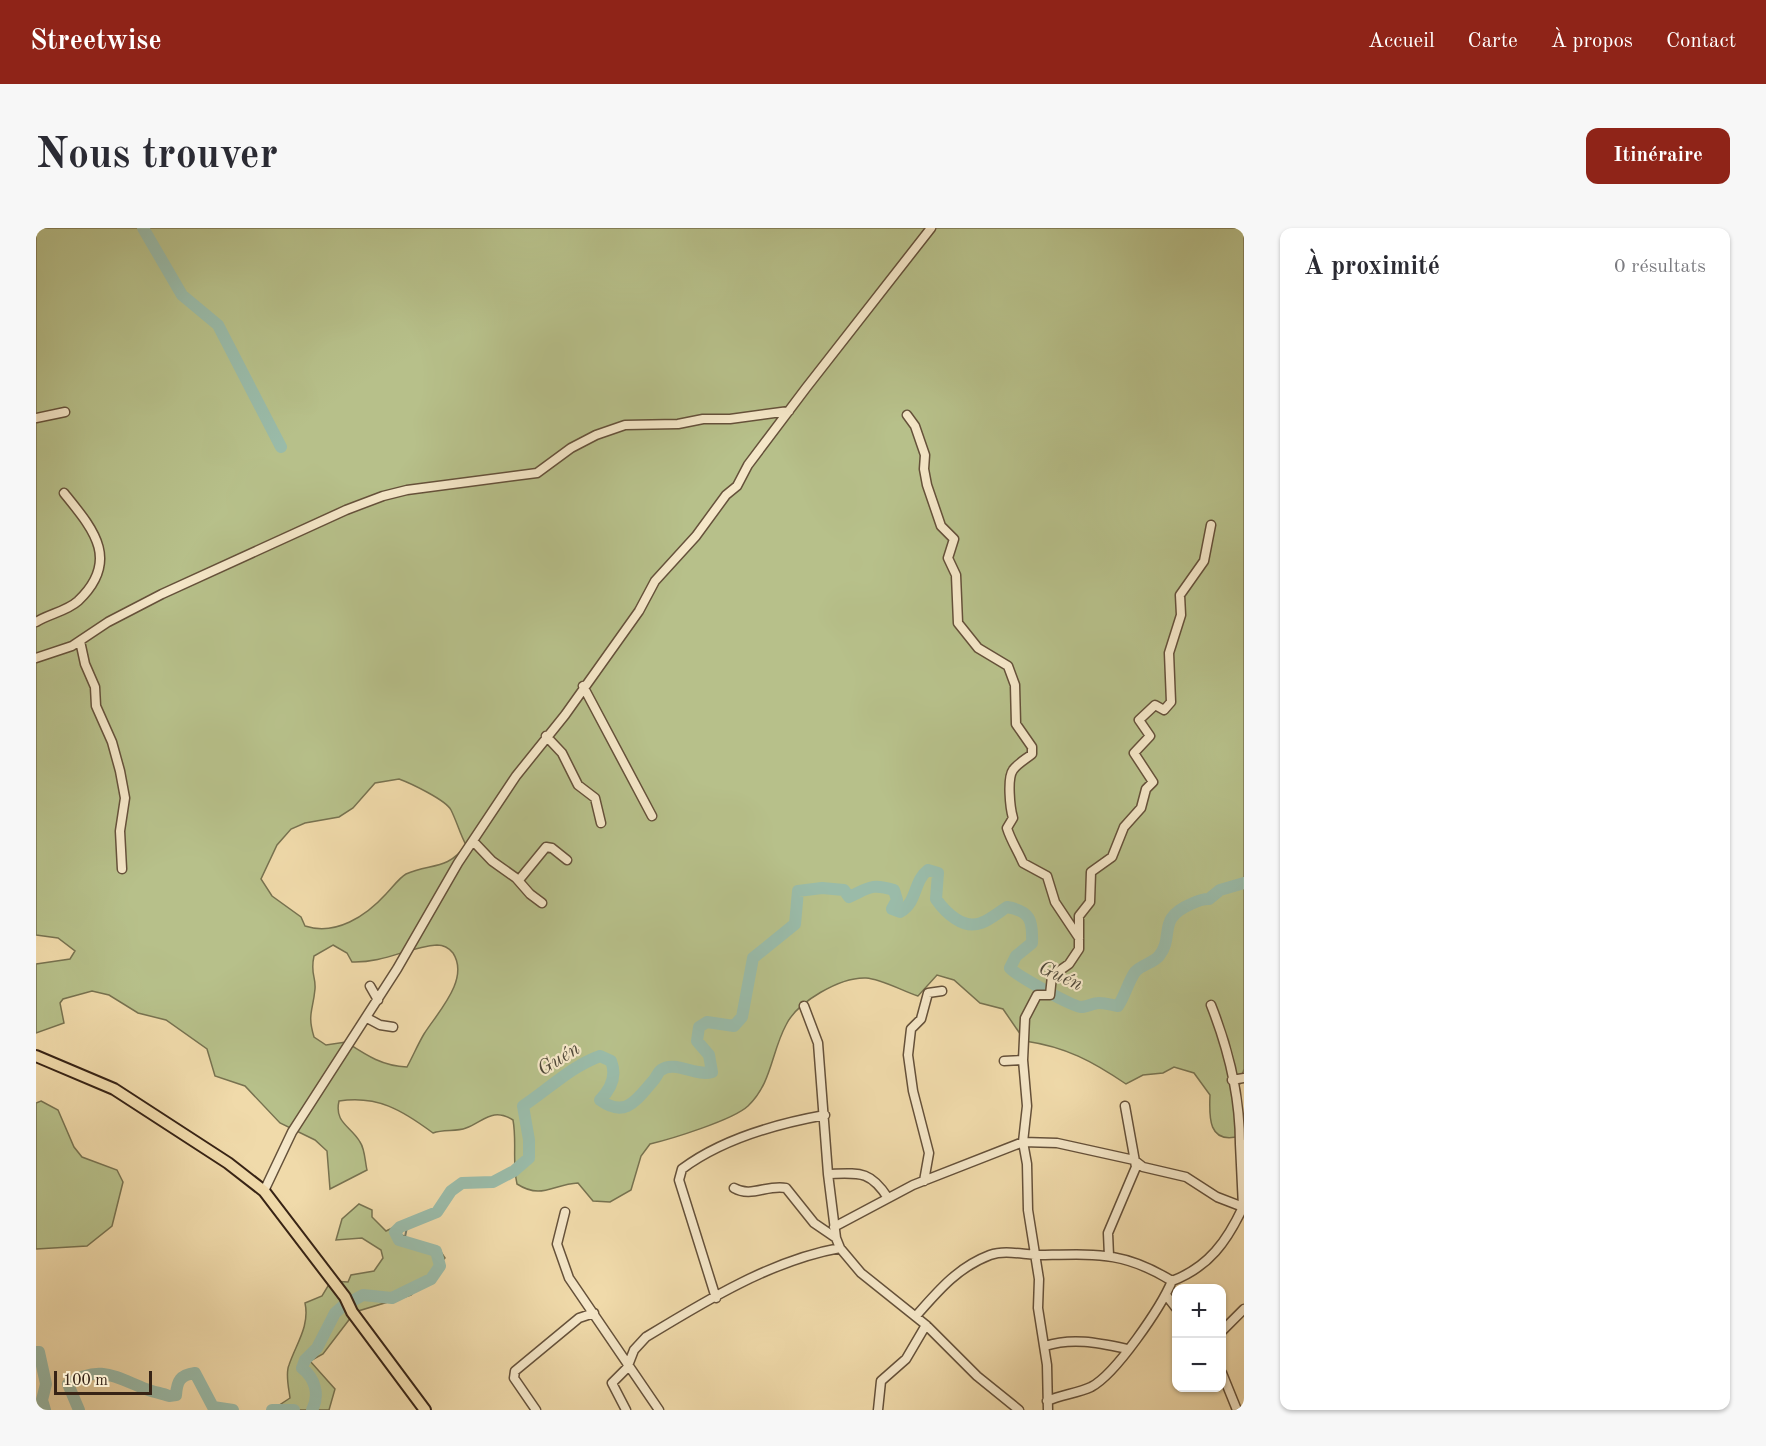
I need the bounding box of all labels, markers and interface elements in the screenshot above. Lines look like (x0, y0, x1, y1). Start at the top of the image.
text: Streetwise (30, 28, 162, 56)
text: Accueil (1368, 31, 1435, 52)
text: Carte (1468, 31, 1518, 52)
text: À propos (1551, 31, 1633, 52)
text: Contact (1666, 31, 1736, 52)
button: Itinéraire (1586, 128, 1730, 184)
text: Nous trouver (36, 135, 278, 177)
text: À proximité (1304, 254, 1440, 280)
text: 0 résultats (1614, 257, 1706, 277)
water label: Guén (1035, 958, 1085, 995)
water label: Guén (534, 1039, 584, 1080)
map controls (1172, 1284, 1226, 1392)
button: + (1172, 1284, 1226, 1338)
button: − (1172, 1338, 1226, 1392)
scale bar (54, 1368, 152, 1396)
text: 100 m (63, 1373, 108, 1389)

